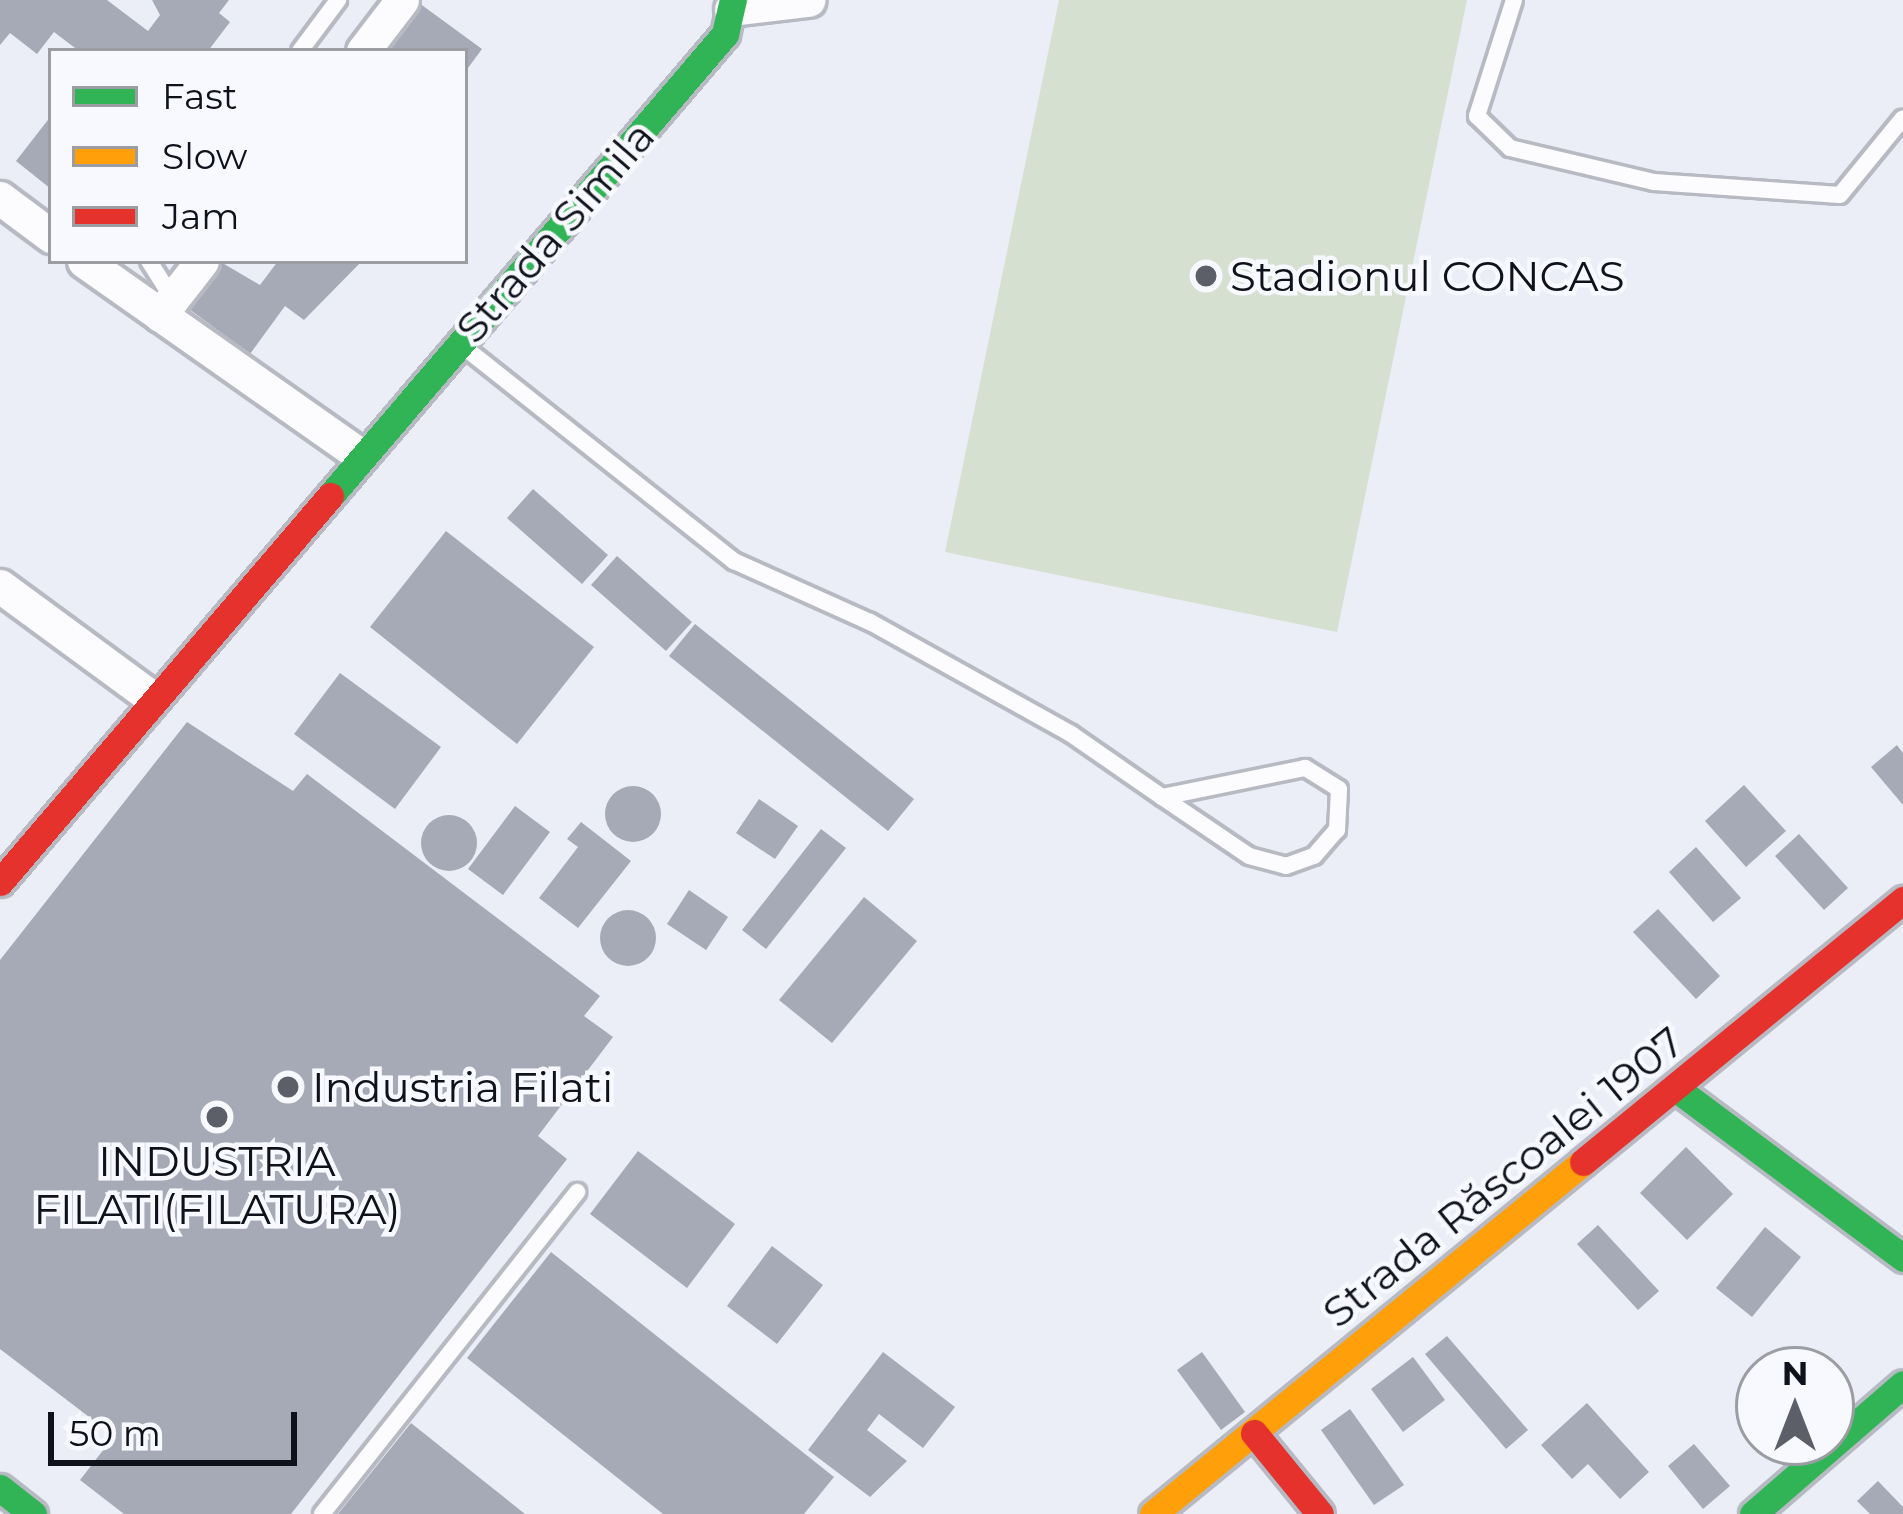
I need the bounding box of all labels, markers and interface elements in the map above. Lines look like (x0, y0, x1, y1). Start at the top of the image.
legend (48, 48, 468, 264)
text: Fast (162, 74, 237, 118)
street label: Strada Simila (445, 111, 665, 353)
text: Slow (162, 134, 248, 178)
text: Jam (162, 194, 239, 238)
place label: Stadionul CONCAS (1230, 251, 1625, 301)
marker: Stadionul CONCAS (1193, 263, 1219, 289)
street label: Strada Răscoalei 1907 (1313, 1016, 1693, 1338)
place label: Industria Filati (312, 1062, 613, 1112)
marker: Industria Filati (275, 1074, 301, 1100)
marker: INDUSTRIA FILATI(FILATURA) (204, 1104, 230, 1130)
place label: INDUSTRIA FILATI(FILATURA) (33, 1136, 401, 1234)
north arrow (1735, 1346, 1855, 1466)
text: N (1782, 1353, 1808, 1393)
scale bar (54, 1388, 303, 1462)
text: 50 m (69, 1411, 161, 1455)

